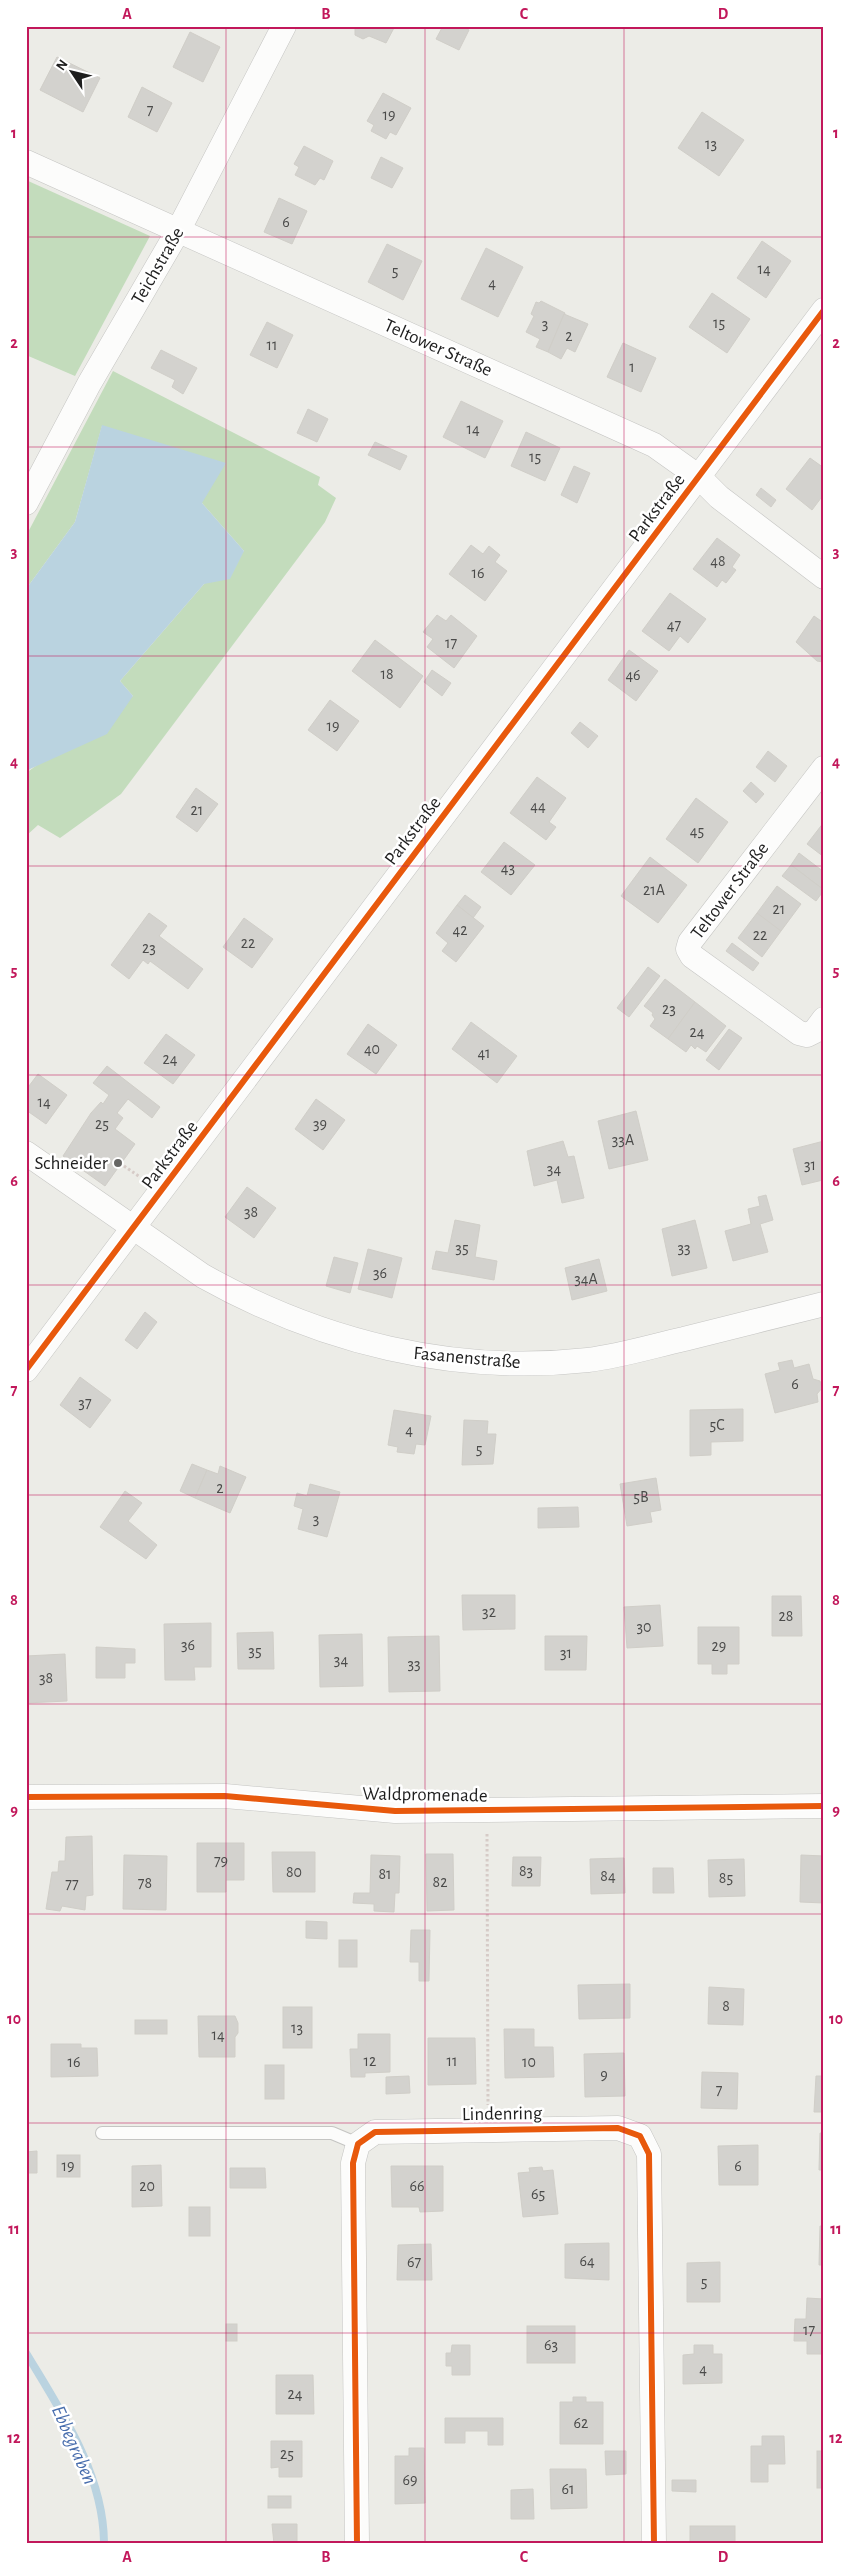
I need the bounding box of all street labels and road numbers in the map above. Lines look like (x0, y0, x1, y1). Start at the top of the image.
street label: Teichstraße (128, 224, 188, 308)
street label: Teltower Straße (381, 316, 495, 380)
street label: Parkstraße (625, 470, 689, 546)
street label: Parkstraße (381, 793, 445, 869)
street label: Teltower Straße (688, 839, 772, 943)
street label: Parkstraße (138, 1117, 202, 1193)
street label: Fasanenstraße (413, 1344, 521, 1372)
street label: Waldpromenade (362, 1784, 488, 1806)
street label: Lindenring (462, 2104, 543, 2124)

